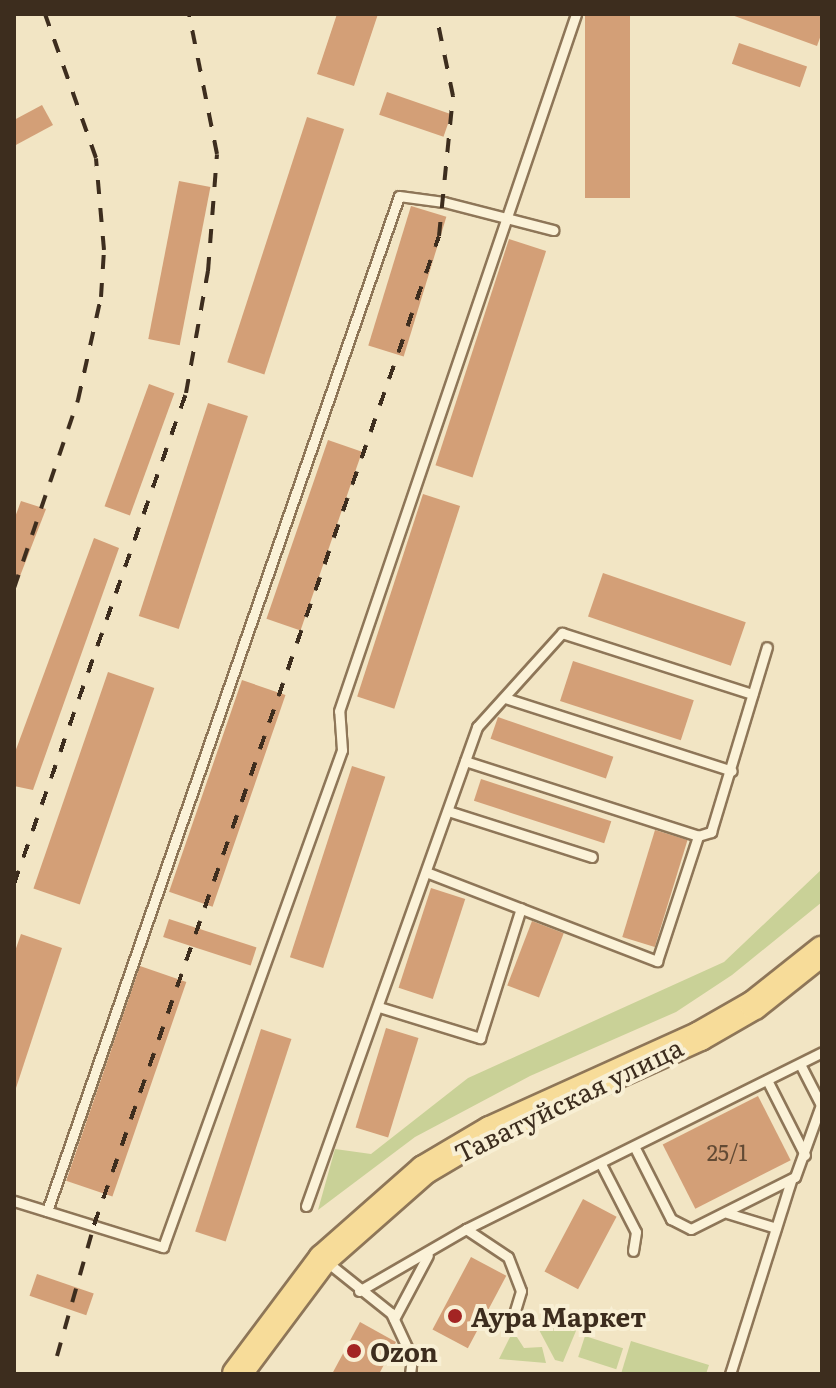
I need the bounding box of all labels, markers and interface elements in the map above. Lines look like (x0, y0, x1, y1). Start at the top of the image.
street label: Таватуйская улица (449, 1030, 687, 1168)
house number: 25/1 (707, 1139, 747, 1165)
place label: Аура Маркет (471, 1300, 646, 1332)
marker: Аура Маркет (446, 1307, 464, 1325)
place label: Ozon (370, 1335, 438, 1367)
marker: Ozon (345, 1342, 363, 1360)

